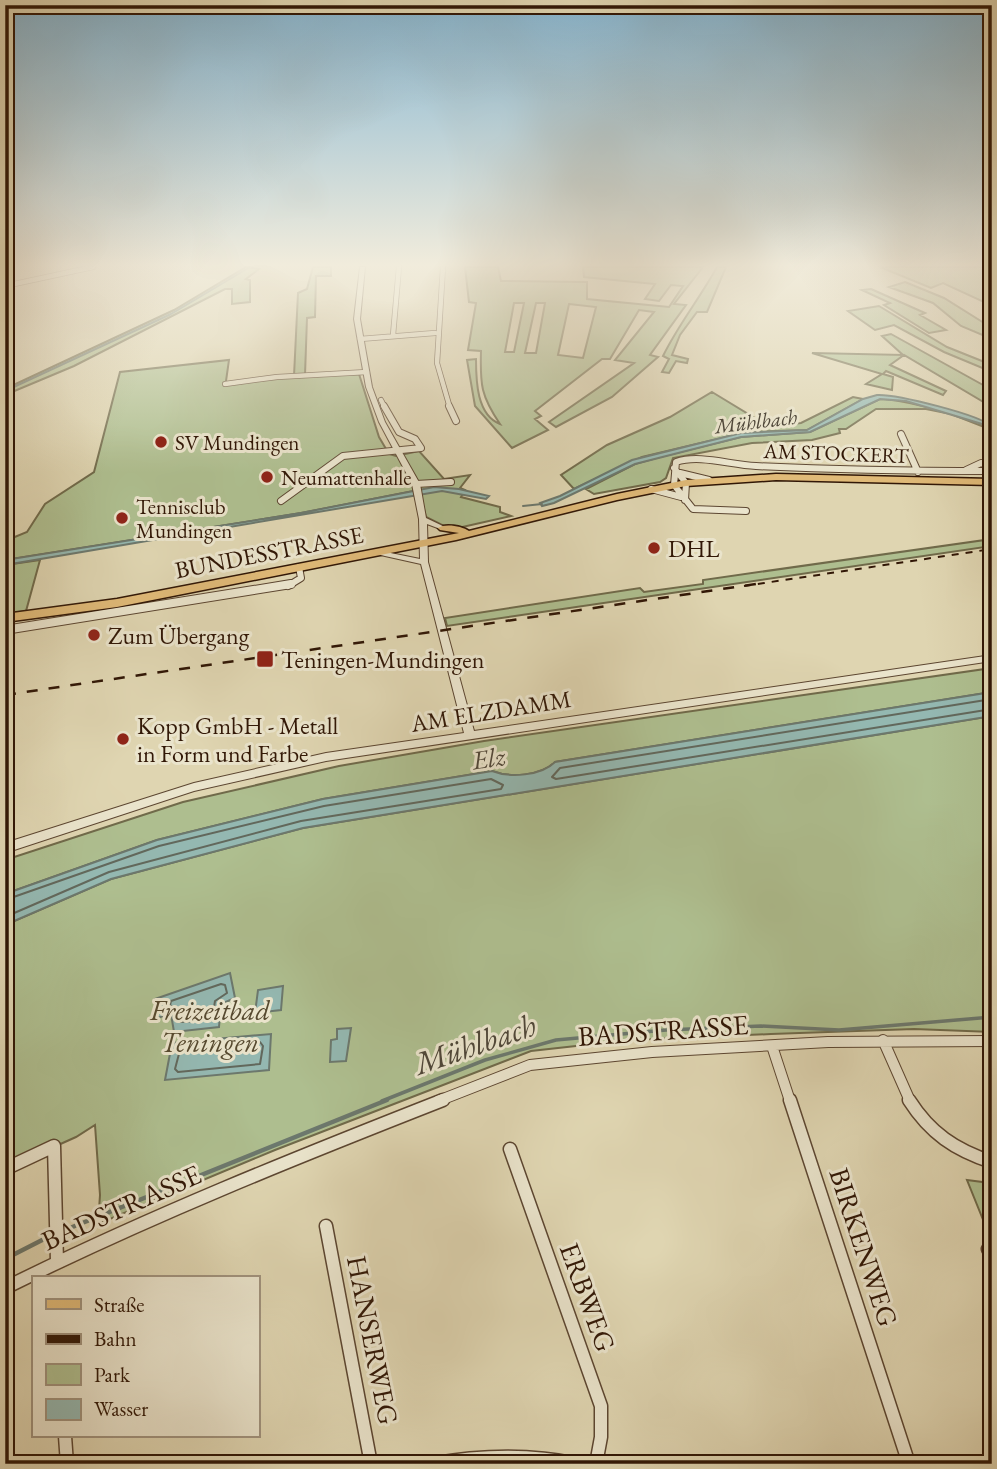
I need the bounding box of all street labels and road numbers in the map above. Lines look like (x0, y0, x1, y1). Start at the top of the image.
street label: AM STOCKERT (762, 437, 910, 469)
street label: BUNDESSTRASSE (172, 519, 366, 585)
street label: AM ELZDAMM (407, 683, 574, 739)
street label: BADSTRASSE (576, 1006, 750, 1054)
street label: BADSTRASSE (36, 1156, 207, 1258)
street label: BIRKENWEG (821, 1163, 907, 1331)
street label: ERBWEG (552, 1238, 624, 1356)
street label: HANSERWEG (339, 1252, 407, 1428)

